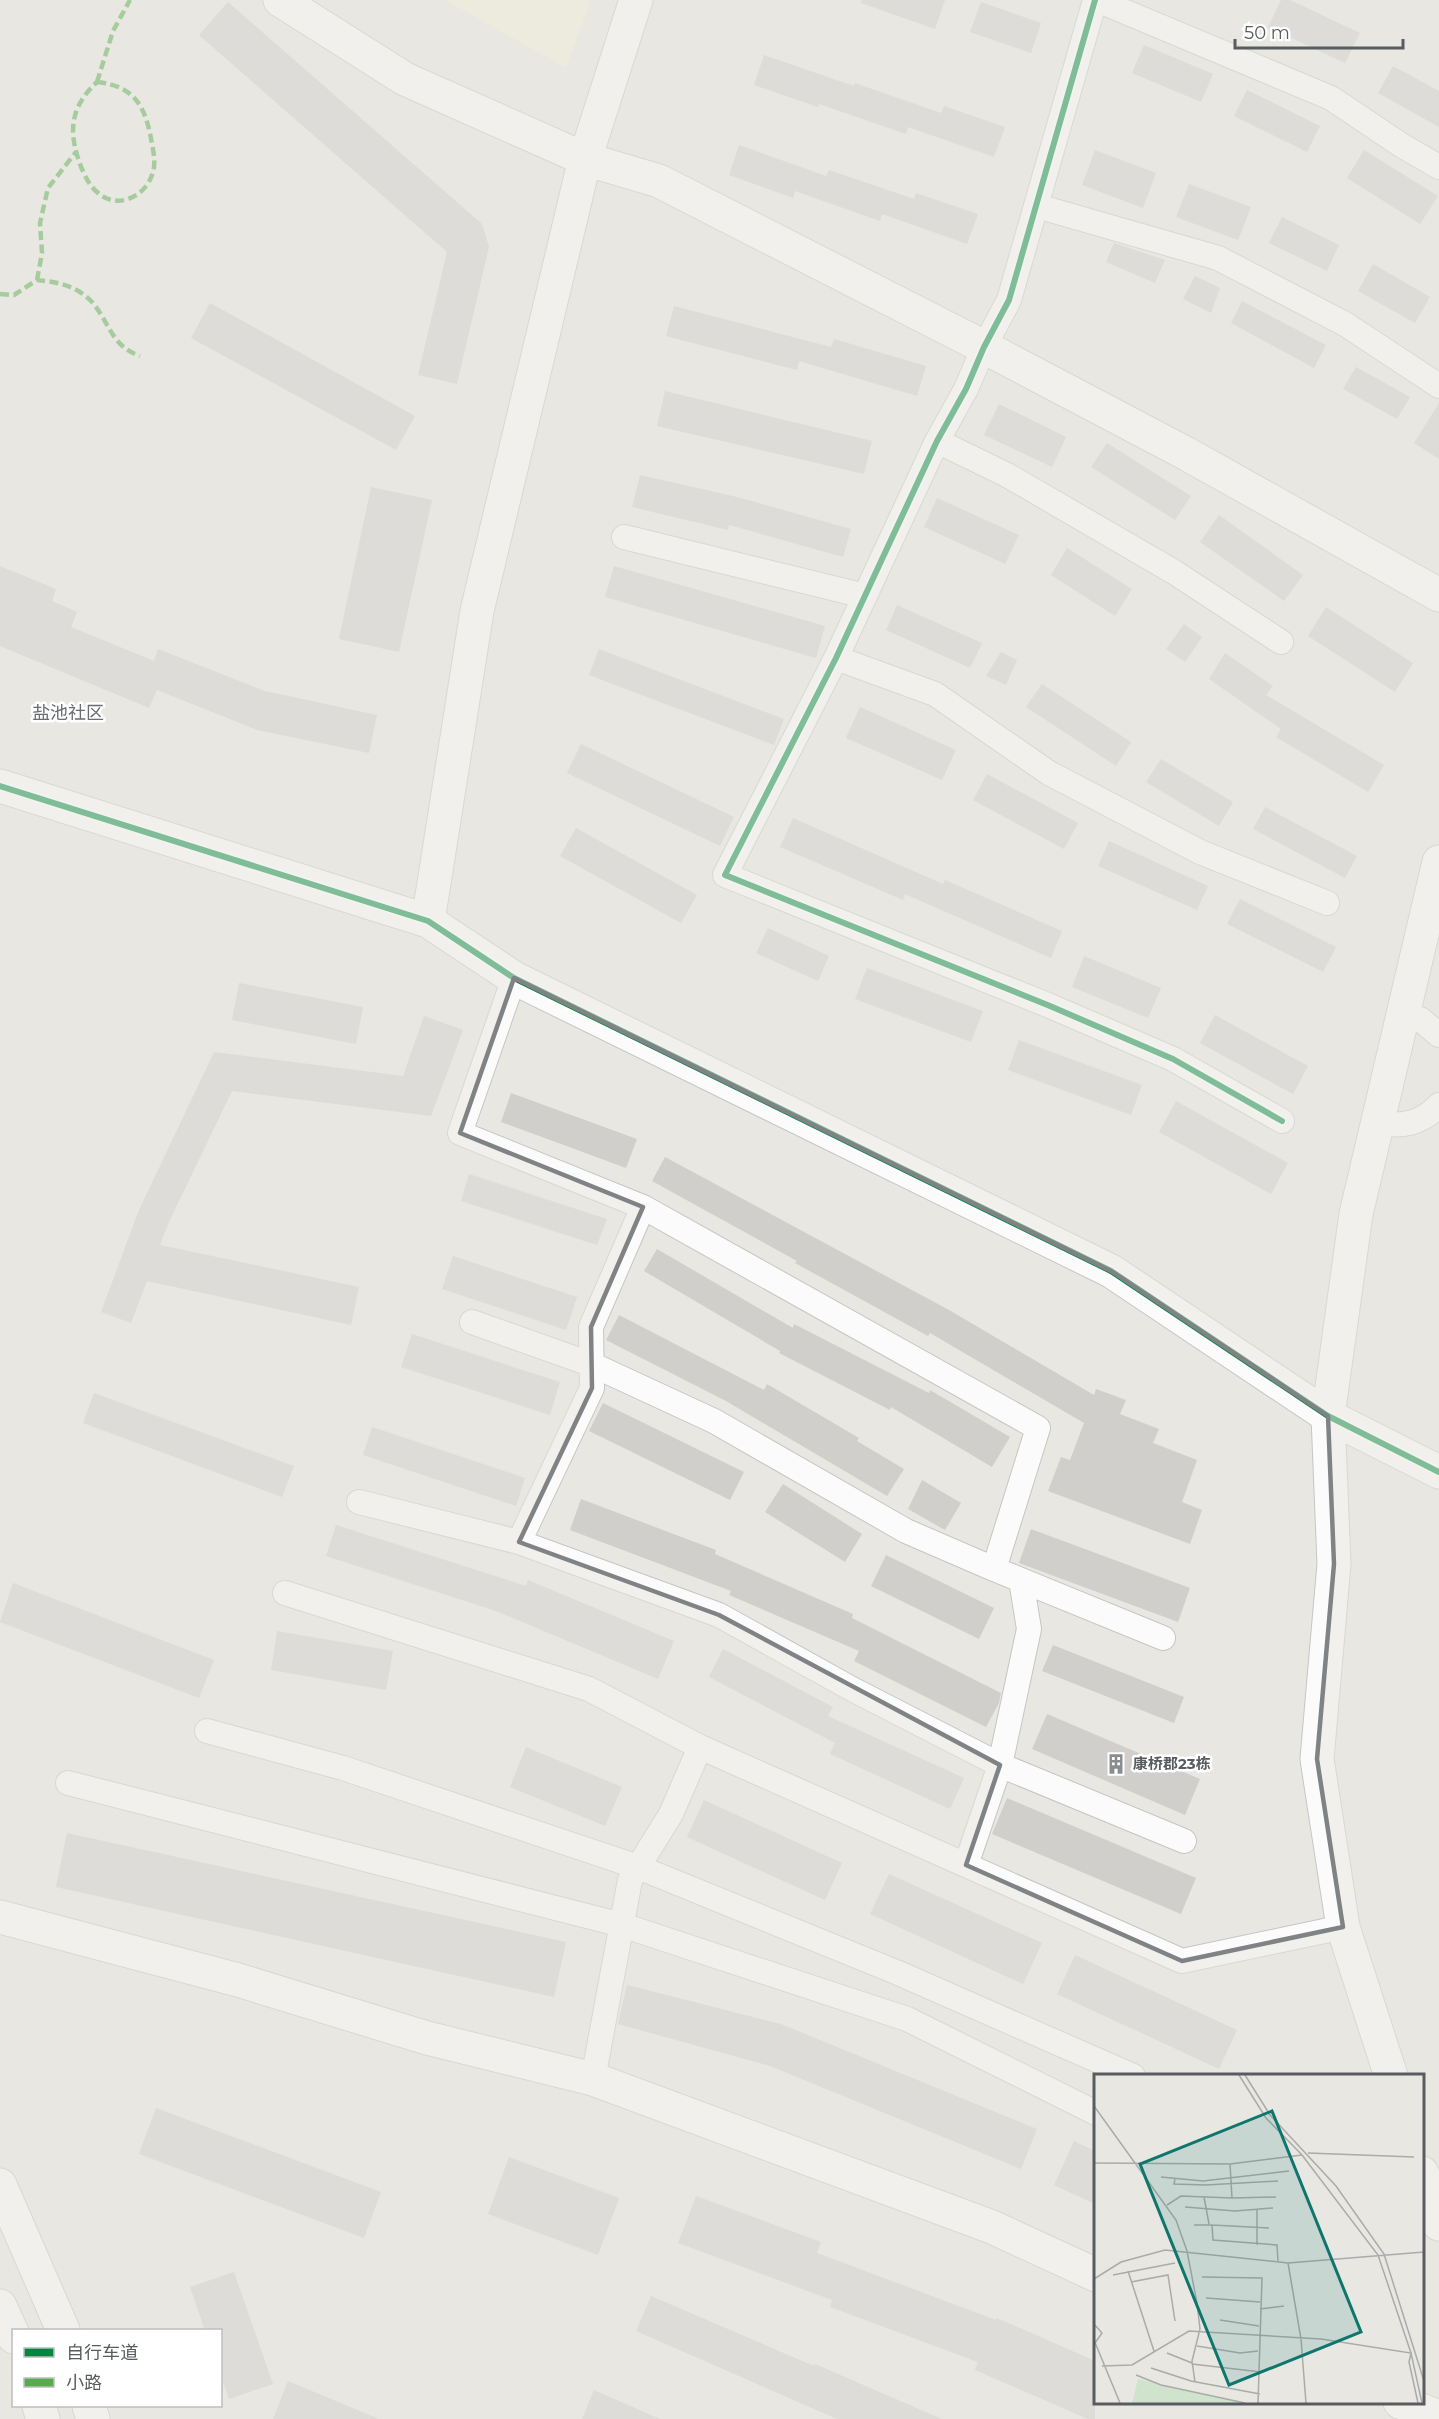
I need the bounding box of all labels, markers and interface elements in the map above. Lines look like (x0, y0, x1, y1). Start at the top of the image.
scale bar (1235, 12, 1403, 50)
text: 50 m (1244, 22, 1290, 44)
district label: 盐池社区 (32, 702, 104, 724)
building icon: 康桥郡23栋 (1104, 1752, 1128, 1776)
place label: 康桥郡23栋 (1133, 1754, 1211, 1773)
inset map (1094, 2074, 1424, 2404)
legend (12, 2329, 222, 2407)
text: 自行车道 (66, 2342, 138, 2364)
text: 小路 (66, 2372, 102, 2394)

